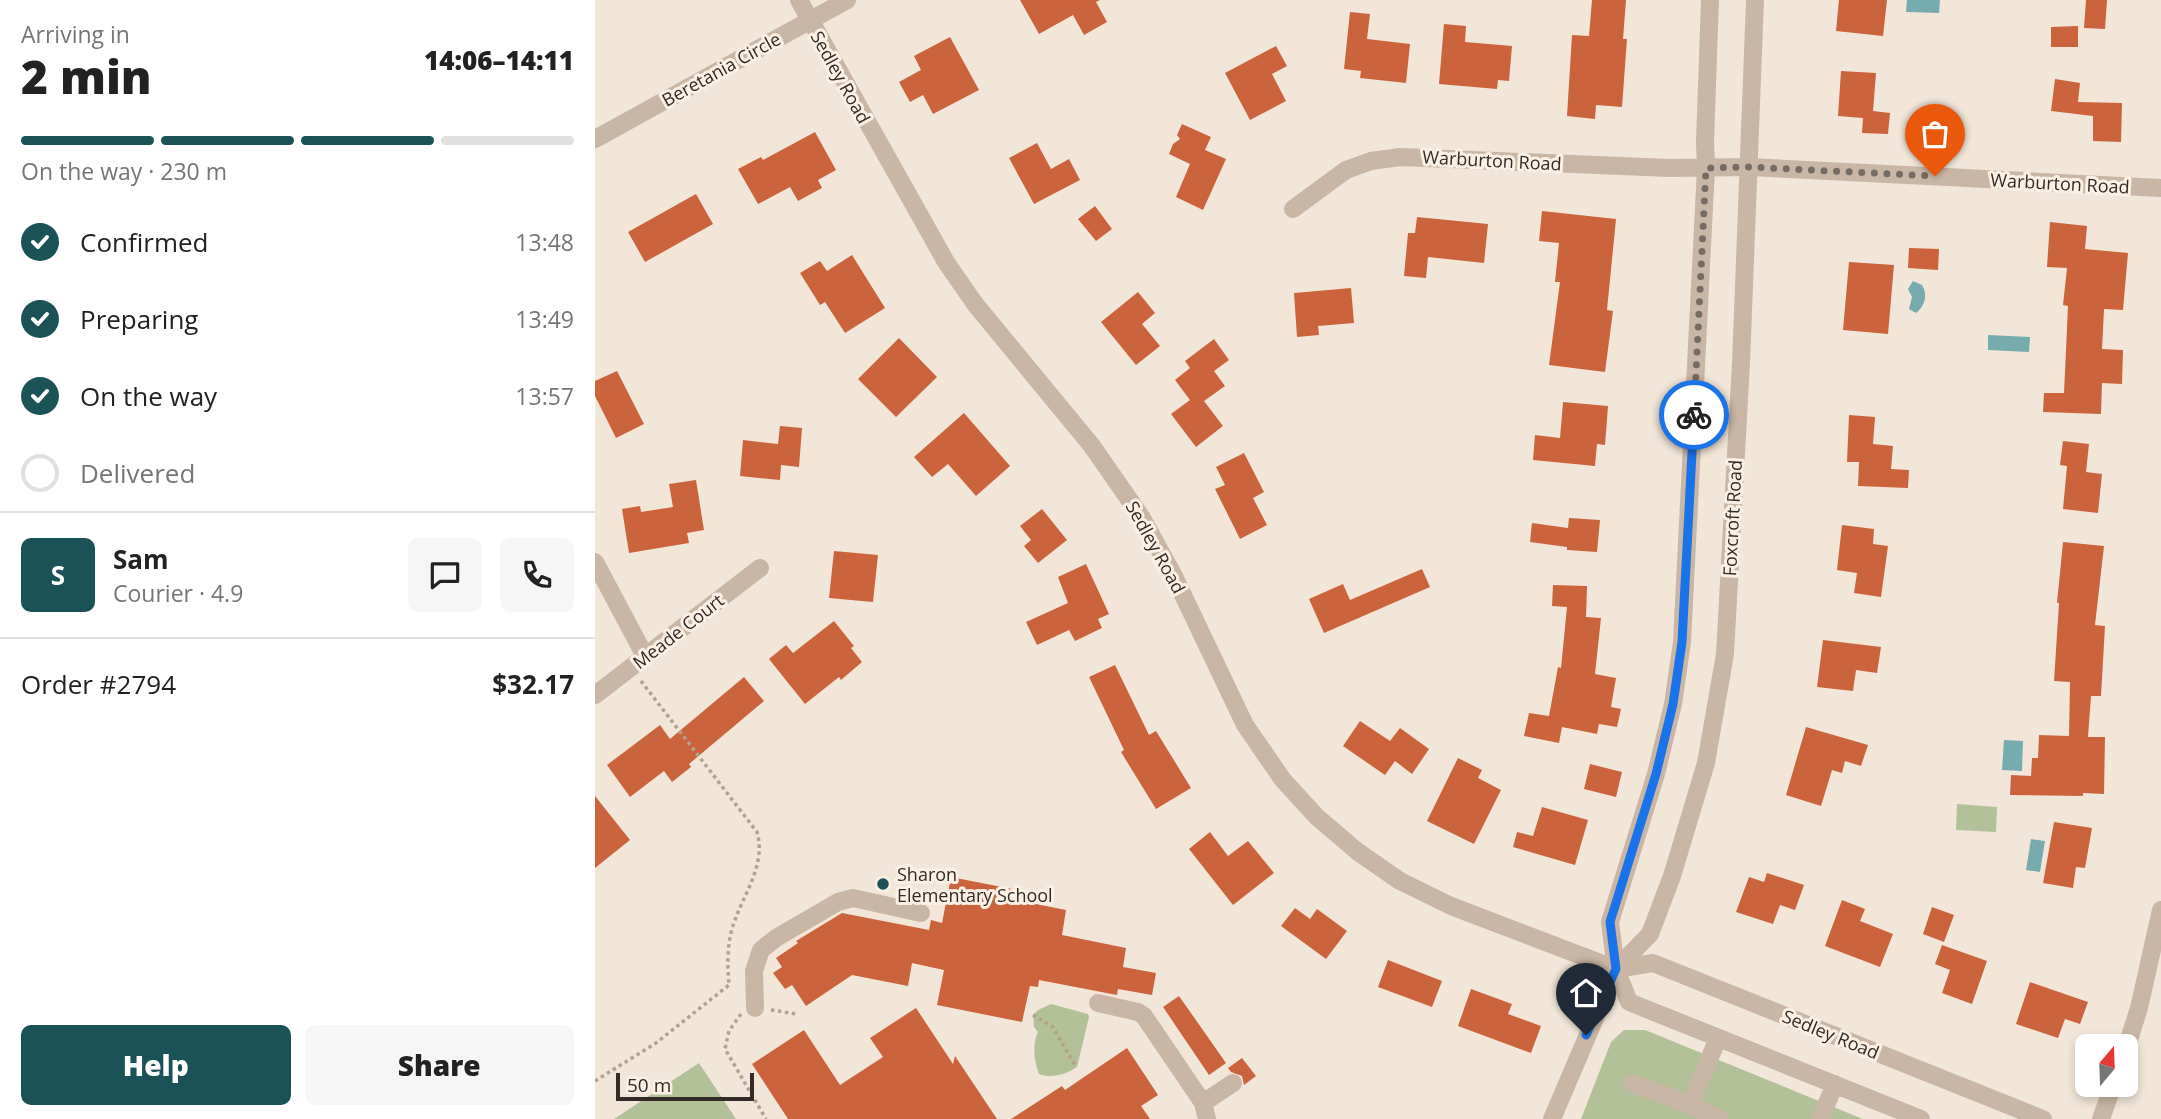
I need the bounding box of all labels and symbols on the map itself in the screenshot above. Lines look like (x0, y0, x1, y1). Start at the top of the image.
street label: Beretania Circle (657, 26, 785, 112)
street label: Sedley Road (806, 26, 876, 128)
pin (1905, 104, 1965, 176)
street label: Warburton Road (1422, 144, 1562, 176)
street label: Warburton Road (1990, 167, 2130, 199)
courier (1659, 380, 1729, 450)
street label: Foxcroft Road (1717, 459, 1747, 577)
street label: Sedley Road (1121, 496, 1191, 598)
street label: Meade Court (628, 588, 728, 674)
place label: Sharon Elementary School (897, 862, 1053, 907)
marker: Sharon Elementary School (875, 876, 891, 892)
pin (1556, 963, 1616, 1035)
street label: Sedley Road (1779, 1004, 1883, 1064)
north arrow (2075, 1034, 2139, 1097)
scale bar (616, 1070, 754, 1102)

